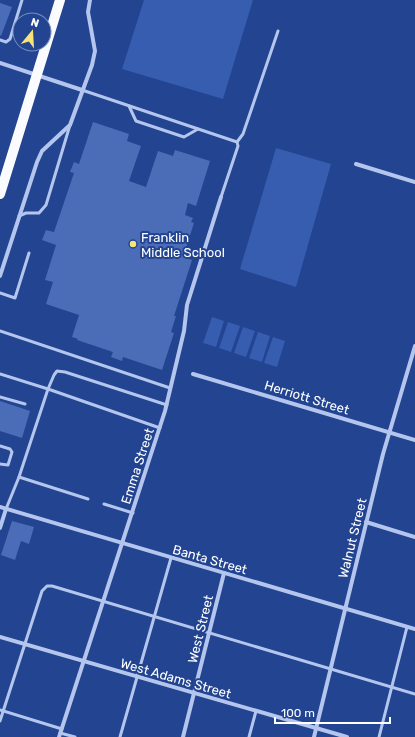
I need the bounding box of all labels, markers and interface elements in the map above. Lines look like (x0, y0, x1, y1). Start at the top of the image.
north arrow (12, 12, 52, 52)
text: N (29, 16, 41, 30)
place label: Franklin Middle School (141, 230, 225, 260)
marker: Franklin Middle School (128, 239, 138, 249)
street label: Herriott Street (263, 377, 351, 418)
street label: Emma Street (118, 426, 157, 506)
street label: Walnut Street (335, 497, 370, 580)
street label: Banta Street (171, 542, 249, 577)
street label: West Street (185, 593, 216, 665)
street label: West Adams Street (119, 655, 233, 701)
scale bar (275, 699, 390, 725)
text: 100 m (281, 706, 315, 720)

